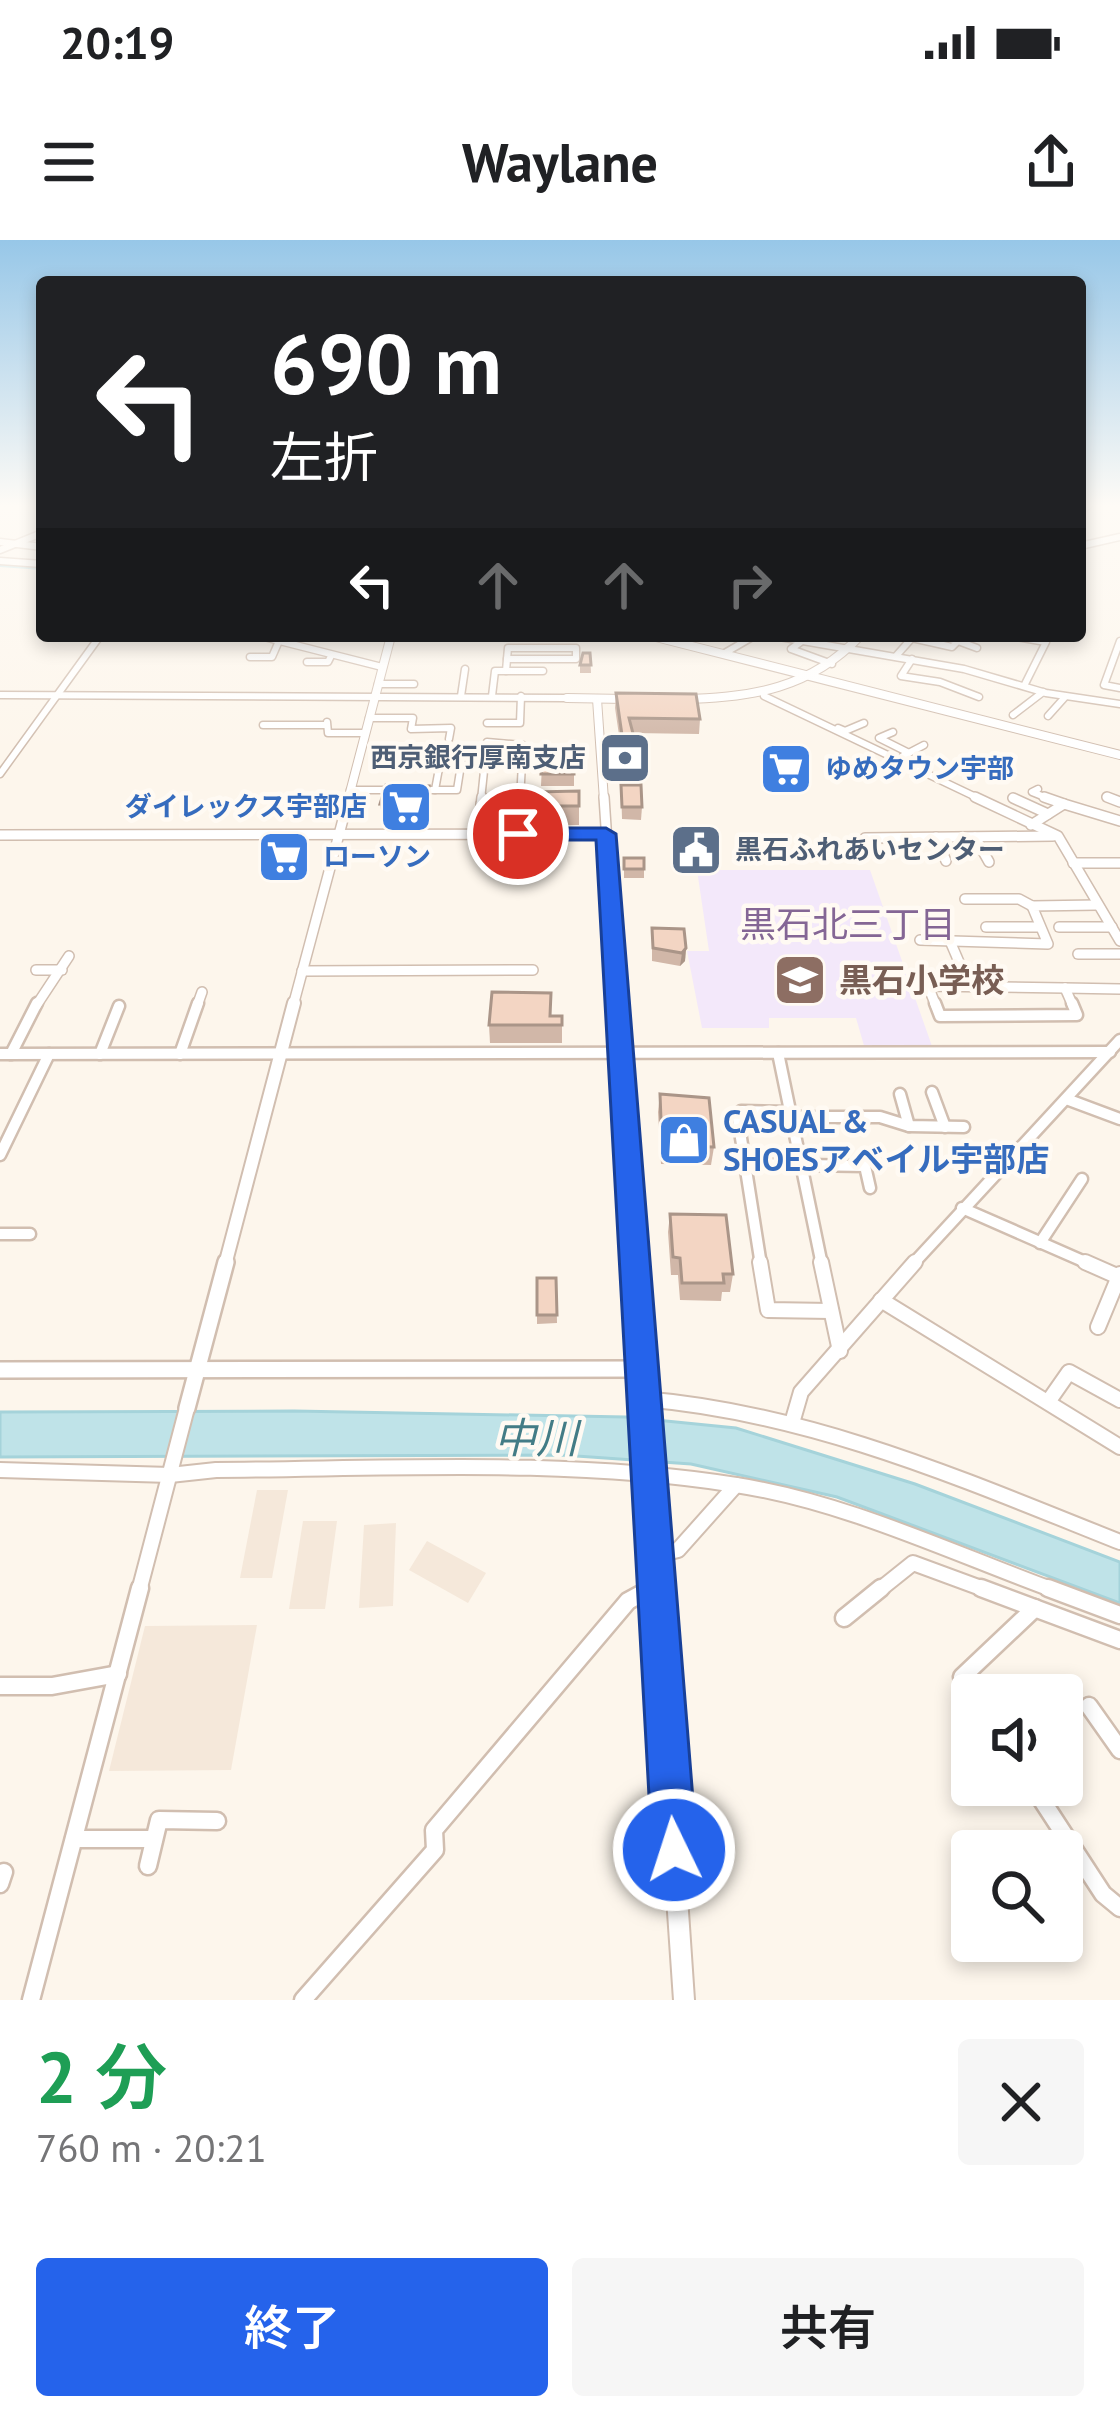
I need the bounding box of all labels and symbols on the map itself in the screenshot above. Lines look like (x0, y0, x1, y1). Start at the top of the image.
bank icon: 西京銀行厚南支店 (597, 730, 653, 786)
place label: 西京銀行厚南支店 (370, 740, 586, 774)
supermarket icon: ゆめタウン宇部 (758, 741, 814, 797)
place label: ゆめタウン宇部 (825, 751, 1014, 785)
supermarket icon: ダイレックス宇部店 (378, 779, 434, 835)
pin (467, 783, 569, 885)
place label: ダイレックス宇部店 (125, 789, 367, 823)
public building icon: 黒石ふれあいセンター (668, 822, 724, 878)
supermarket icon: ローソン (256, 829, 312, 885)
place label: 黒石ふれあいセンター (735, 832, 1005, 866)
place label: ローソン (323, 839, 431, 873)
district label: 黒石北三丁目 (740, 900, 956, 947)
school or university icon: 黒石小学校 (772, 952, 828, 1008)
place label: 黒石小学校 (839, 958, 1004, 1001)
place label: CASUAL & SHOESアベイル宇部店 (723, 1099, 1049, 1180)
shop icon: CASUAL & SHOESアベイル宇部店 (656, 1112, 712, 1168)
water label: 中川 (494, 1410, 582, 1465)
position arrow (611, 1787, 737, 1913)

